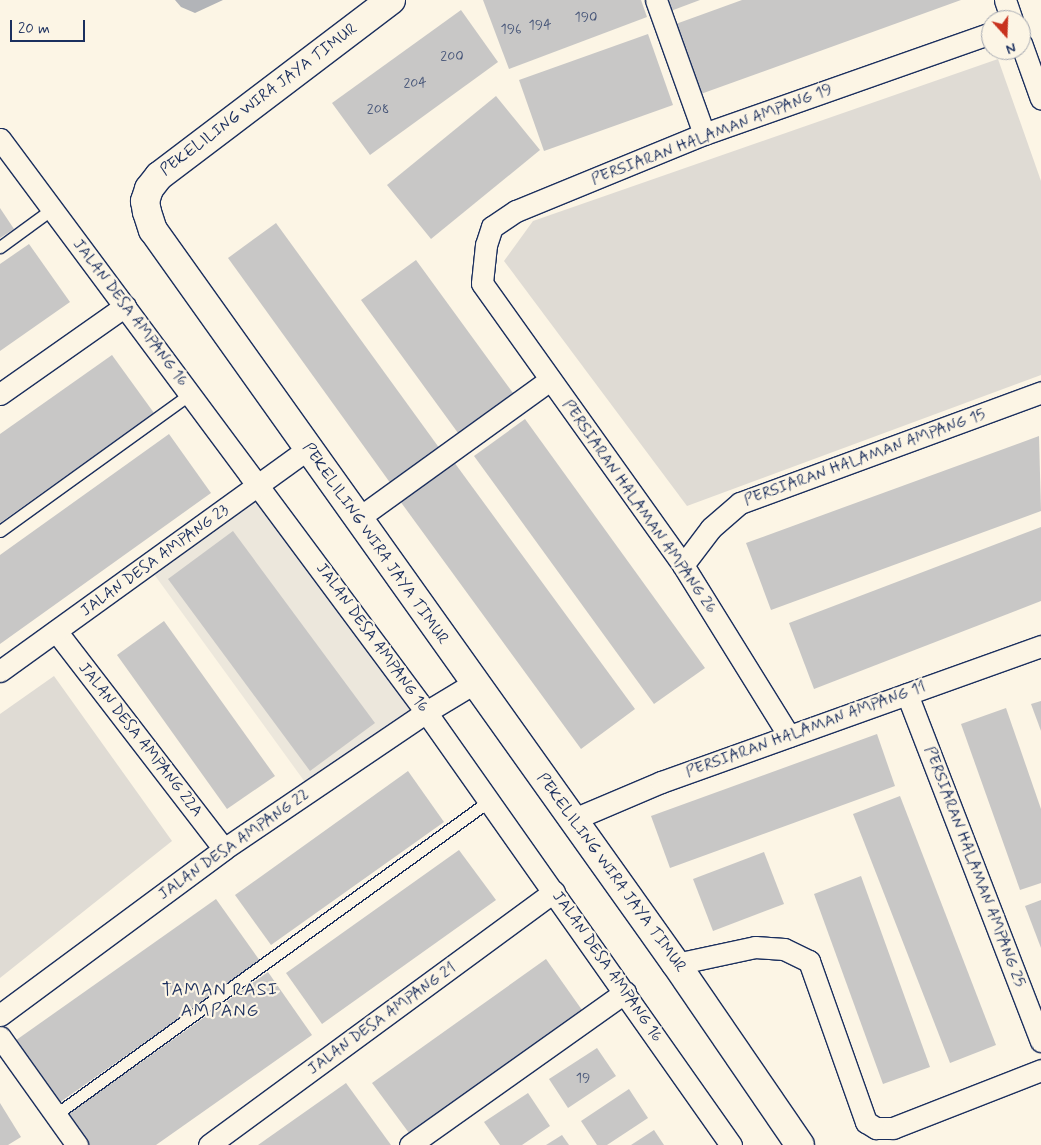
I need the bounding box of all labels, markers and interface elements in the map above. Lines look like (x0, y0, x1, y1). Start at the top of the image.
house number: 190 (574, 9, 598, 25)
scale bar (12, 10, 88, 42)
north arrow (981, 10, 1031, 60)
house number: 194 (529, 17, 551, 33)
text: 20 m (18, 19, 50, 39)
street label: PEKELILING WIRA JAYA TIMUR (157, 19, 361, 181)
house number: 196 (500, 21, 522, 37)
text: N (1003, 38, 1018, 58)
house number: 200 (440, 48, 464, 64)
house number: 204 (403, 75, 427, 91)
street label: PERSIARAN HALAMAN AMPANG 19 (590, 81, 834, 189)
house number: 208 (367, 101, 389, 117)
street label: JALAN DESA AMPANG 16 (68, 235, 192, 391)
street label: PERSIARAN HALAMAN AMPANG 26 (558, 398, 720, 616)
street label: PERSIARAN HALAMAN AMPANG 15 (743, 406, 987, 510)
street label: PEKELILING WIRA JAYA TIMUR (298, 439, 452, 649)
street label: JALAN DESA AMPANG 23 (77, 501, 233, 621)
street label: JALAN DESA AMPANG 16 (311, 560, 433, 716)
street label: JALAN DESA AMPANG 22A (74, 659, 206, 821)
street label: PERSIARAN HALAMAN AMPANG 11 (685, 678, 927, 782)
street label: PERSIARAN HALAMAN AMPANG 25 (920, 745, 1028, 989)
street label: PEKELILING WIRA JAYA TIMUR (532, 769, 690, 977)
street label: JALAN DESA AMPANG 22 (155, 786, 313, 904)
street label: JALAN DESA AMPANG 16 (548, 888, 666, 1046)
street label: JALAN DESA AMPANG 21 (304, 959, 460, 1079)
district label: TAMAN RASI AMPANG (160, 980, 280, 1022)
house number: 19 (576, 1070, 590, 1086)

